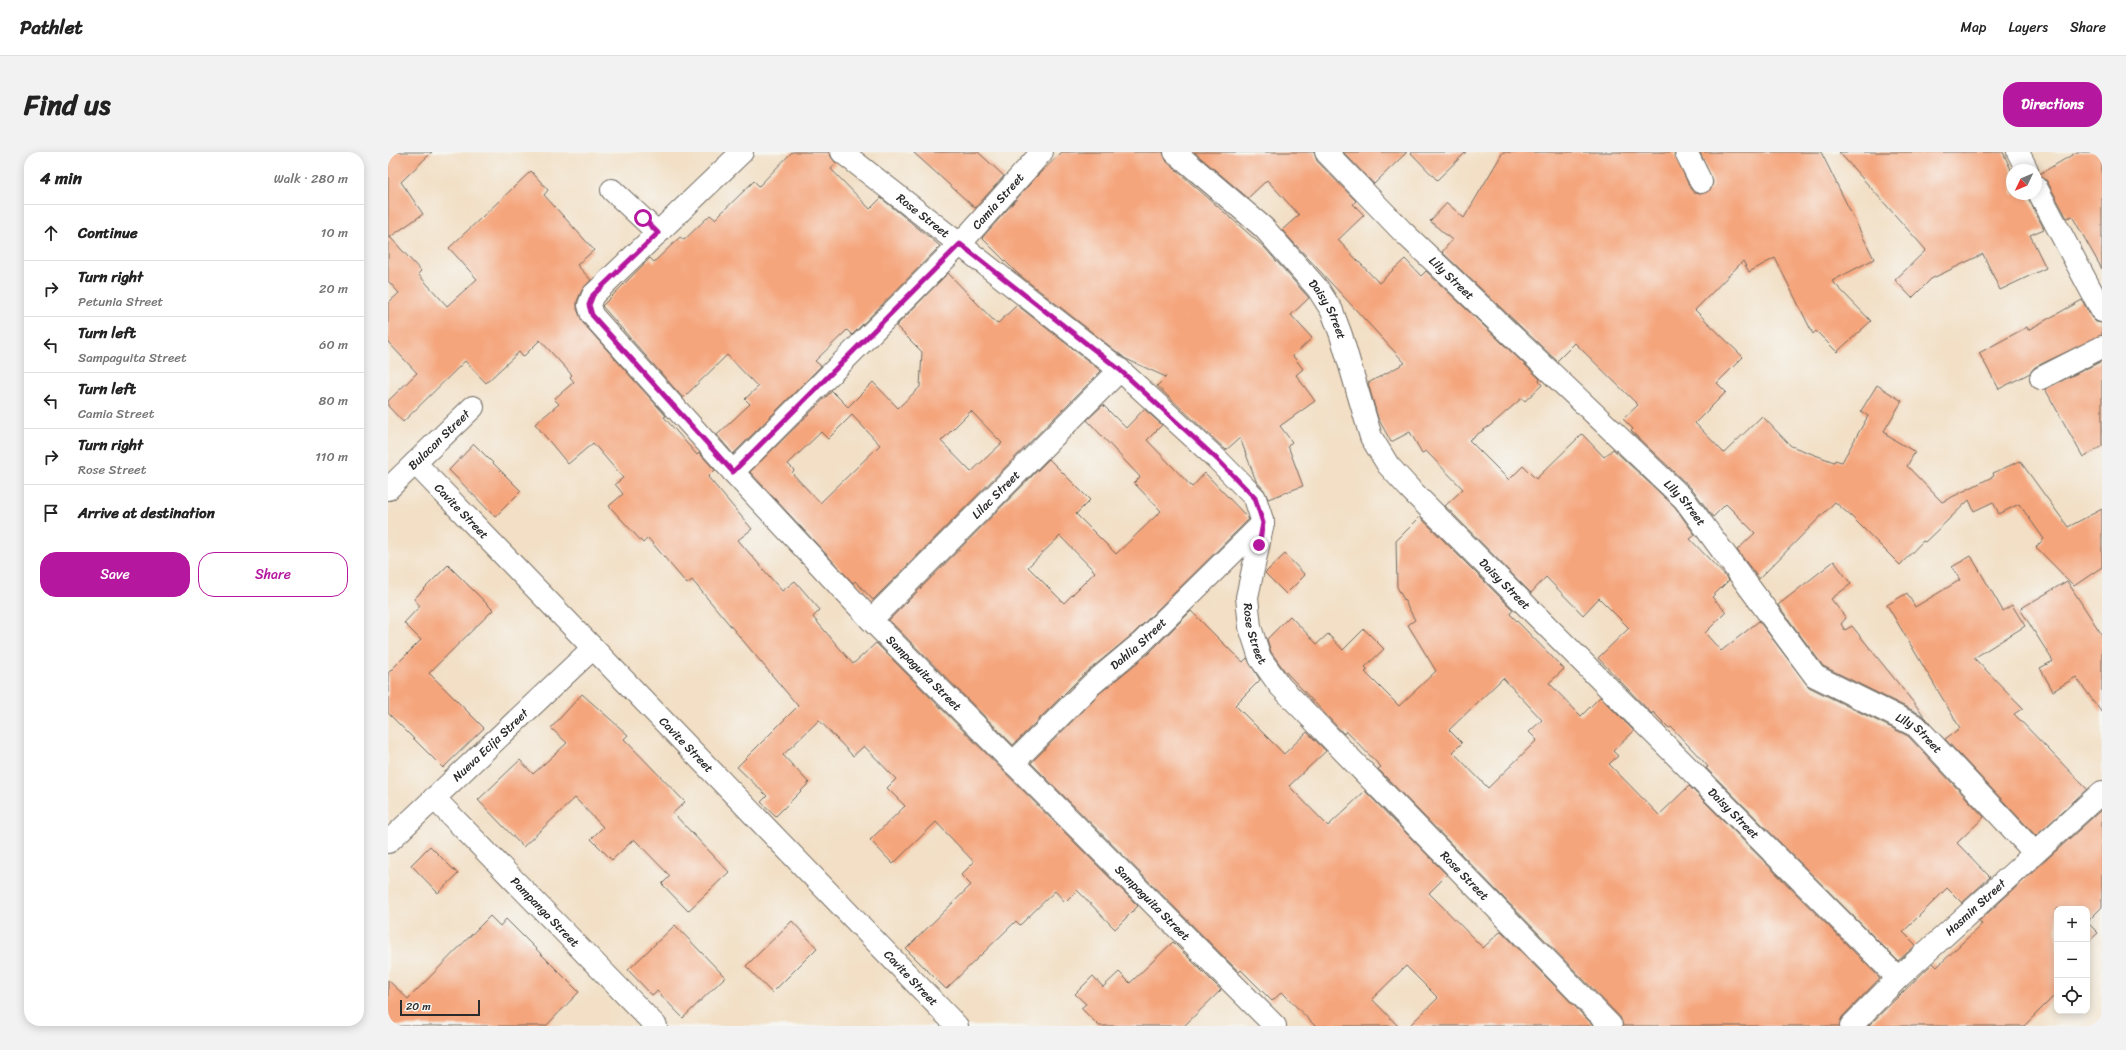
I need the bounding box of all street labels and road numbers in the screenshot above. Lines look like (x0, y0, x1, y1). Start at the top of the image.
street label: Camia Street (966, 168, 1030, 235)
street label: Rose Street (891, 187, 955, 244)
street label: Lily Street (1423, 251, 1480, 306)
street label: Daisy Street (1303, 274, 1353, 342)
street label: Bulacan Street (403, 403, 476, 475)
street label: Lilac Street (966, 465, 1026, 524)
street label: Lily Street (1658, 474, 1712, 531)
street label: Cavite Street (429, 478, 494, 545)
street label: Daisy Street (1474, 553, 1536, 615)
street label: Rose Street (1237, 602, 1273, 670)
street label: Dahlia Street (1105, 612, 1172, 676)
street label: Sampaguita Street (881, 630, 967, 716)
street label: Nueva Ecija Street (447, 702, 535, 787)
street label: Lily Street (1892, 706, 1948, 759)
street label: Cavite Street (653, 711, 719, 778)
street label: Daisy Street (1702, 782, 1765, 845)
street label: Rose Street (1435, 845, 1494, 906)
street label: Sampaguita Street (1109, 859, 1196, 946)
street label: Pampanga Street (505, 871, 585, 953)
street label: Hasmin Street (1940, 873, 2012, 941)
street label: Cavite Street (878, 945, 944, 1011)

